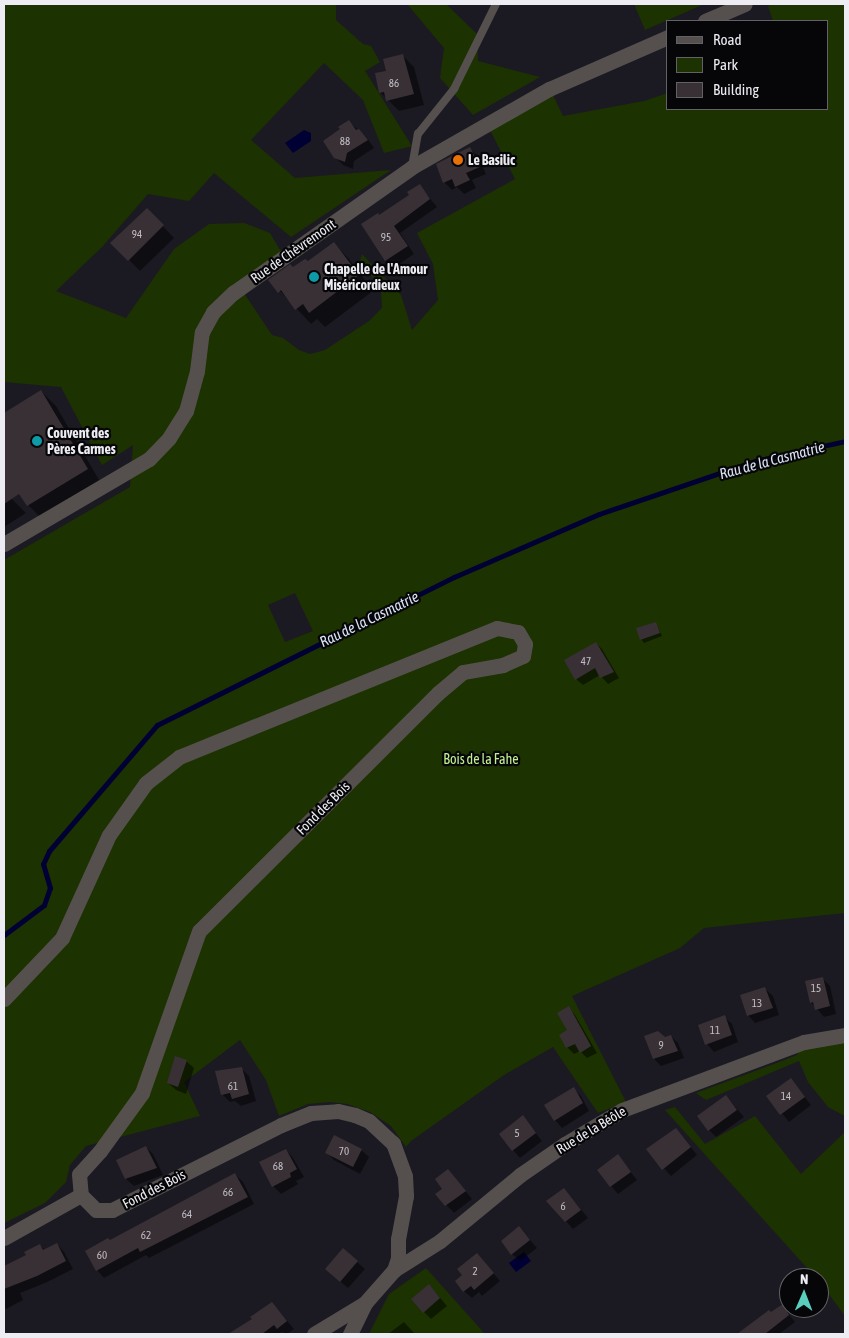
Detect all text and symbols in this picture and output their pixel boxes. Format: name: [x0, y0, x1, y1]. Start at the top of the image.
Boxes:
legend: [666, 20, 829, 110]
text: Road: [713, 31, 742, 48]
text: Park: [713, 56, 738, 73]
house number: 86: [389, 76, 399, 90]
text: Building: [713, 81, 759, 98]
house number: 88: [340, 134, 350, 148]
place label: Le Basilic: [468, 152, 515, 168]
marker: Le Basilic: [452, 154, 464, 166]
street label: Rue de Chèvremont: [247, 215, 339, 287]
house number: 94: [132, 227, 142, 241]
house number: 95: [381, 230, 391, 244]
place label: Chapelle de l'Amour Miséricordieux: [324, 261, 427, 294]
marker: Chapelle de l'Amour Miséricordieux: [308, 271, 320, 283]
place label: Couvent des Pères Carmes: [47, 425, 116, 458]
marker: Couvent des Pères Carmes: [31, 435, 43, 447]
water label: Rau de la Casmatrie: [717, 437, 827, 483]
water label: Rau de la Casmatrie: [316, 587, 422, 651]
house number: 47: [581, 654, 591, 668]
park label: Bois de la Fahe: [443, 751, 519, 767]
street label: Fond des Bois: [293, 778, 353, 838]
house number: 15: [811, 981, 821, 995]
house number: 13: [752, 996, 762, 1010]
house number: 11: [710, 1023, 720, 1037]
house number: 9: [658, 1038, 664, 1052]
house number: 61: [228, 1079, 238, 1093]
house number: 14: [781, 1089, 791, 1103]
street label: Rue de la Béôle: [553, 1103, 629, 1157]
house number: 5: [514, 1126, 520, 1140]
house number: 70: [339, 1144, 349, 1158]
house number: 68: [273, 1159, 283, 1173]
street label: Fond des Bois: [120, 1166, 188, 1212]
house number: 66: [223, 1185, 233, 1199]
house number: 6: [560, 1199, 566, 1213]
house number: 64: [182, 1207, 192, 1221]
house number: 62: [141, 1228, 151, 1242]
house number: 60: [97, 1248, 107, 1262]
house number: 2: [472, 1264, 478, 1278]
north arrow: [779, 1268, 829, 1318]
text: N: [800, 1271, 809, 1287]

